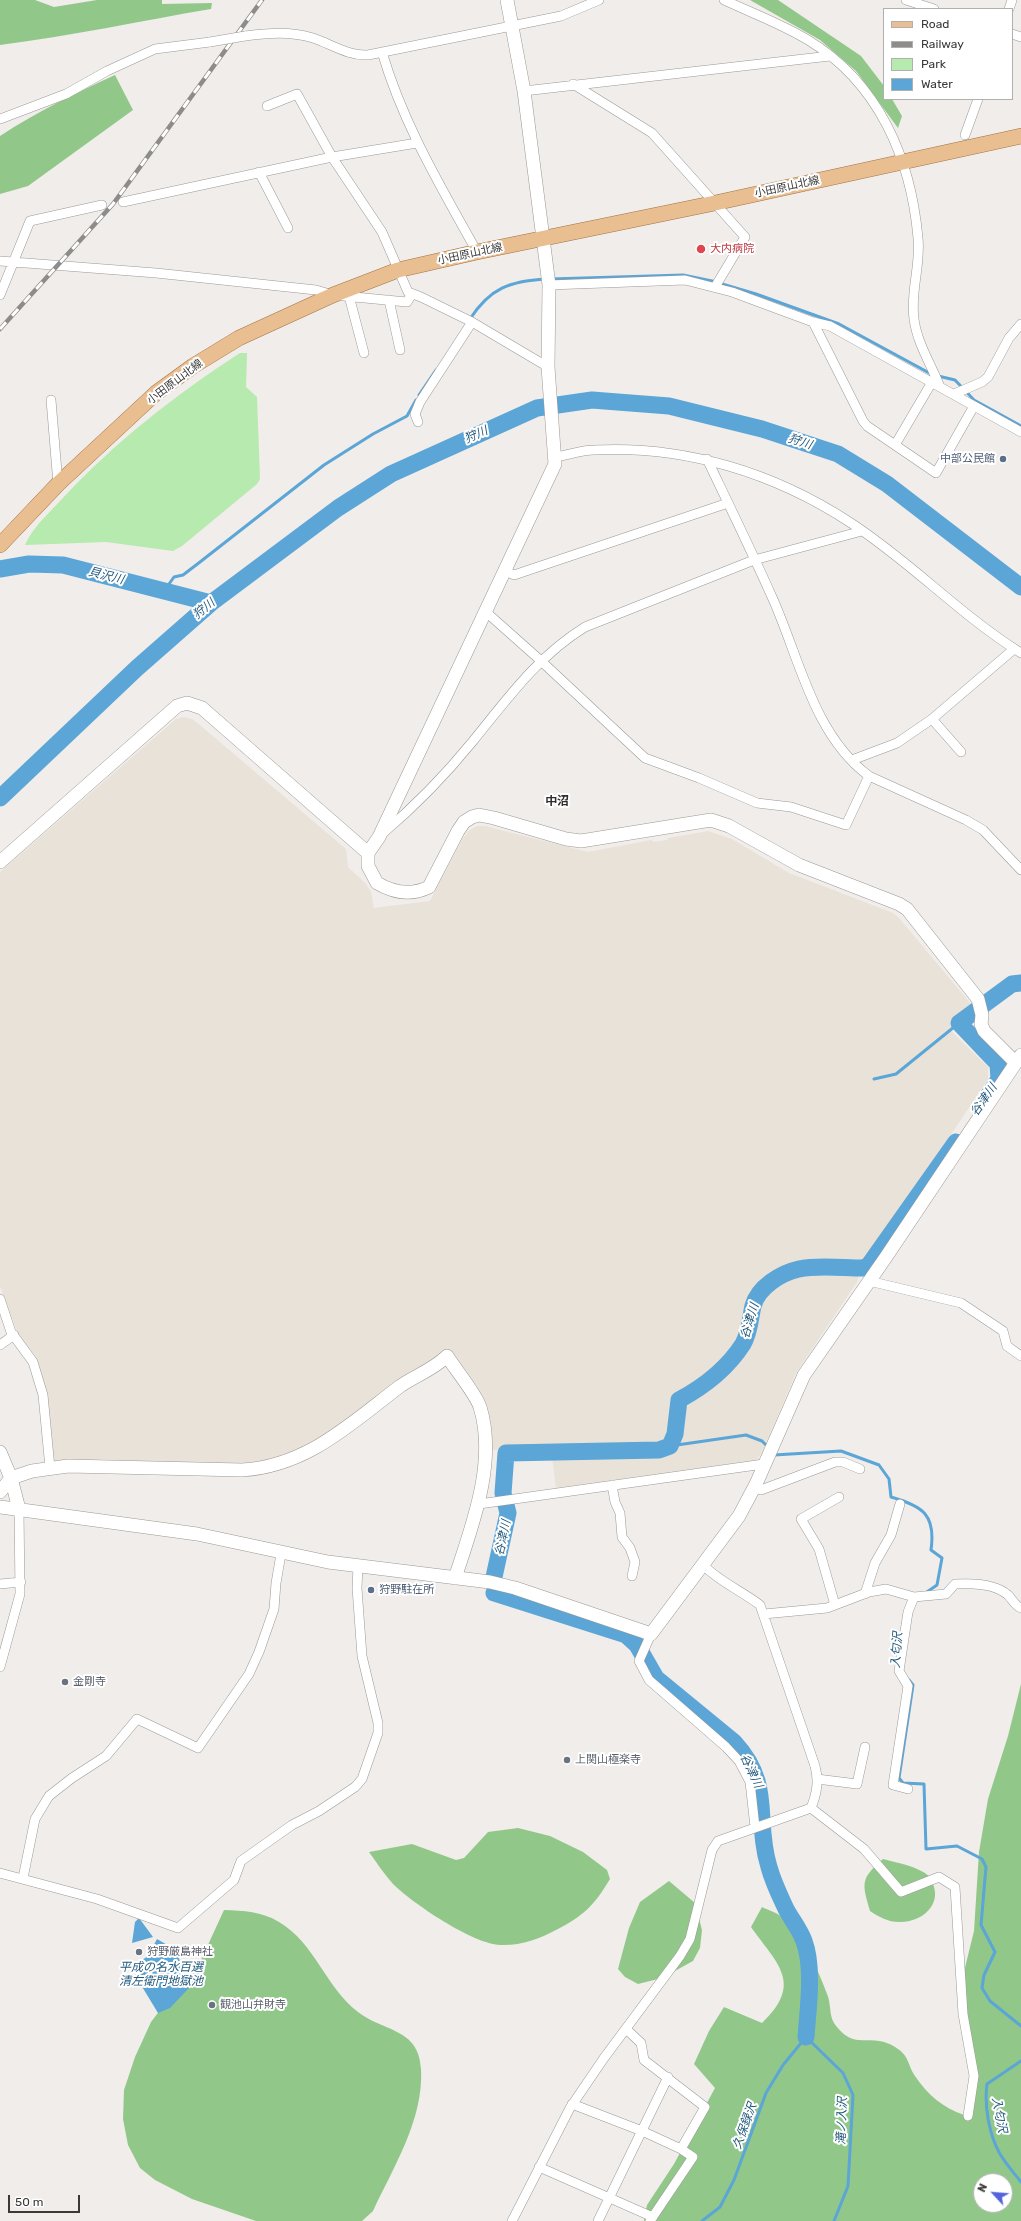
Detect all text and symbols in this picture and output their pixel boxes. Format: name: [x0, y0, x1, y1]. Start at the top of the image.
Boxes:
legend: [883, 8, 1013, 100]
text: Road: [921, 17, 949, 31]
text: Railway: [921, 37, 964, 51]
text: Park: [921, 57, 946, 71]
text: Water: [921, 77, 953, 91]
street label: 小田原山北線: [753, 174, 821, 200]
street label: 小田原山北線: [436, 241, 504, 267]
place label: 大内病院: [710, 242, 754, 256]
marker: 大内病院: [695, 243, 707, 255]
street label: 小田原山北線: [145, 357, 205, 407]
water label: 狩川: [462, 424, 490, 446]
water label: 狩川: [786, 431, 814, 453]
place label: 中部公民館: [940, 452, 995, 466]
marker: 中部公民館: [998, 454, 1008, 464]
water label: 貝沢川: [87, 565, 125, 587]
water label: 狩川: [190, 596, 218, 622]
district label: 中沼: [545, 795, 569, 809]
water label: 谷津川: [968, 1081, 1000, 1119]
water label: 谷津川: [738, 1302, 762, 1340]
water label: 谷津川: [492, 1519, 514, 1557]
place label: 狩野駐在所: [379, 1583, 434, 1597]
marker: 狩野駐在所: [366, 1585, 376, 1595]
water label: 入匂沢: [889, 1632, 905, 1668]
place label: 金剛寺: [73, 1675, 106, 1689]
marker: 金剛寺: [60, 1677, 70, 1687]
water label: 谷津川: [737, 1752, 765, 1790]
place label: 上関山極楽寺: [575, 1753, 641, 1767]
marker: 上関山極楽寺: [562, 1755, 572, 1765]
place label: 狩野厳島神社: [147, 1945, 213, 1959]
marker: 狩野厳島神社: [134, 1947, 144, 1957]
water label: 平成の名水百選 清左衛門地獄池: [119, 1961, 203, 1989]
place label: 観池山弁財寺: [220, 1998, 286, 2012]
marker: 観池山弁財寺: [207, 2000, 217, 2010]
water label: 入匂沢: [988, 2096, 1010, 2134]
water label: 滝ノ入沢: [834, 2097, 850, 2145]
water label: 久保録沢: [730, 2101, 760, 2151]
north arrow: [973, 2173, 1013, 2213]
text: N: [975, 2182, 990, 2194]
scale bar: [10, 2187, 82, 2213]
text: 50 m: [15, 2195, 43, 2209]

